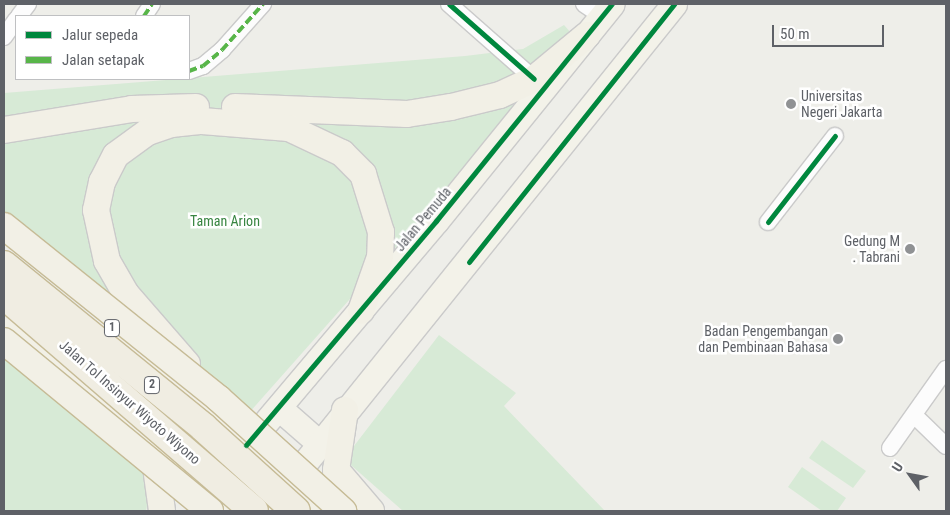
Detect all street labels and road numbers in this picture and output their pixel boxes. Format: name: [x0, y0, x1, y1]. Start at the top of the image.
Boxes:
street label: Jalan Pemuda: [391, 184, 455, 254]
road number: 1: [103, 318, 121, 338]
street label: Jalan Tol Insinyur Wiyoto Wiyono: [56, 336, 204, 468]
road number: 2: [143, 376, 161, 394]

